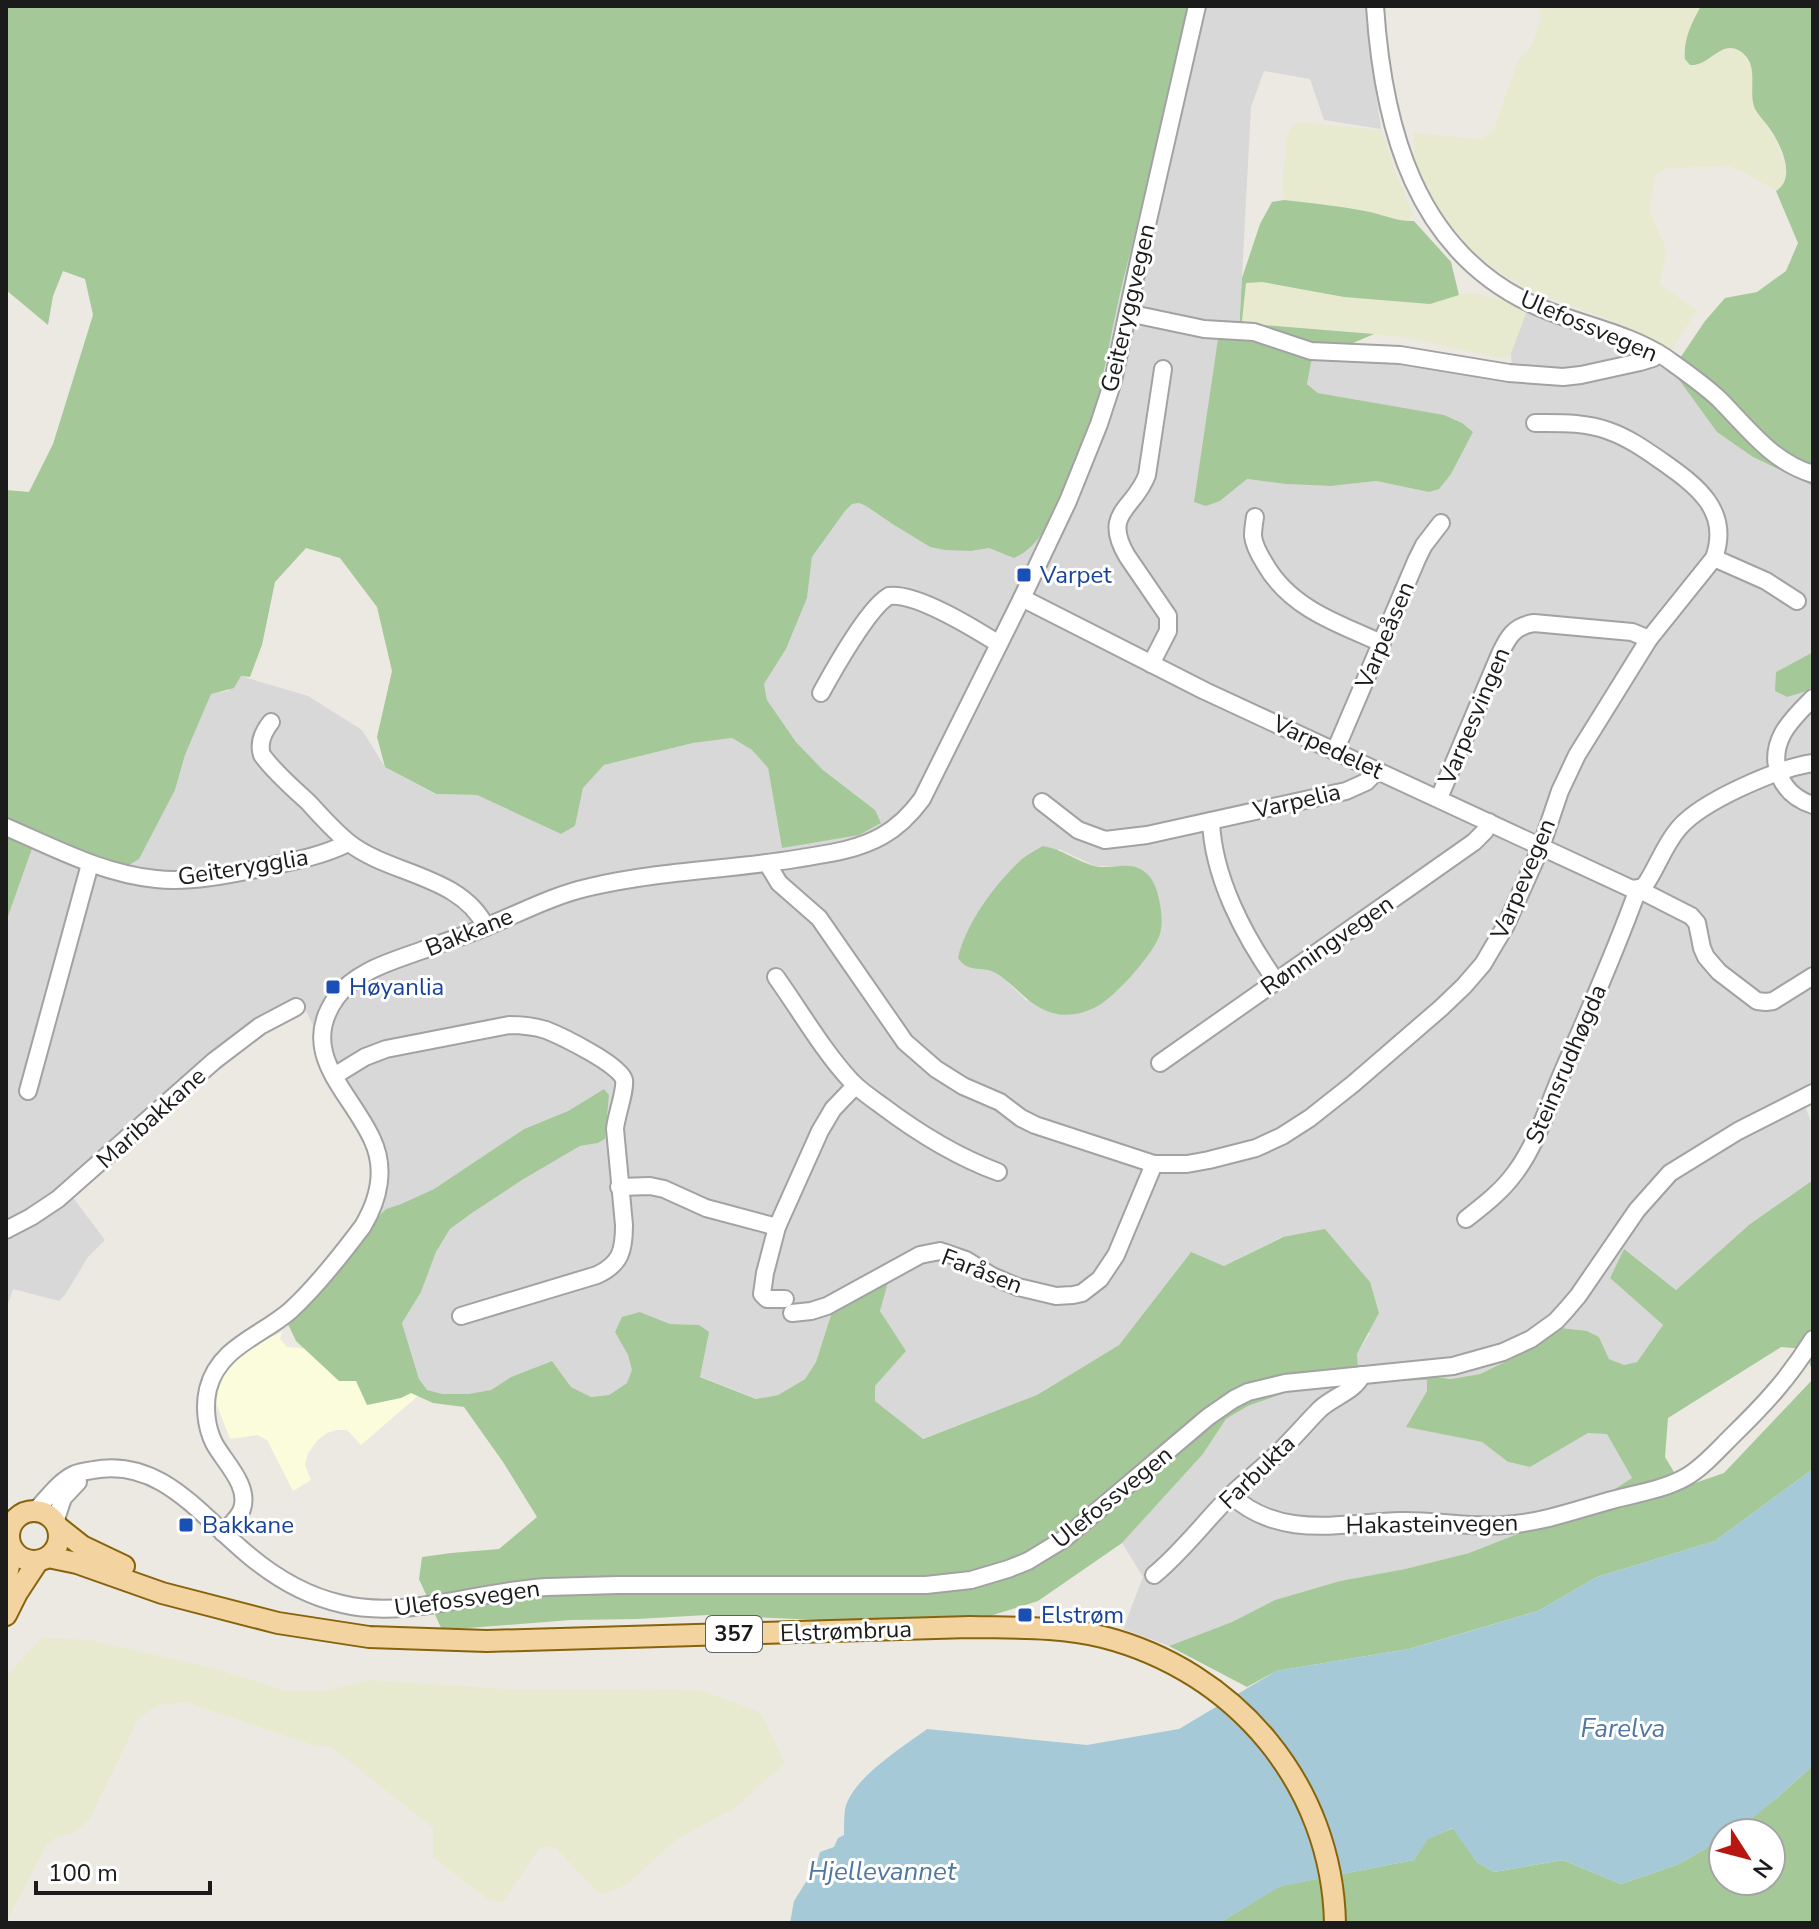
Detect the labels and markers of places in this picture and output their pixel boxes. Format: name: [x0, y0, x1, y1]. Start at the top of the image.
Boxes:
place label: Varpet: [1039, 559, 1112, 591]
marker: Varpet: [1015, 566, 1033, 584]
place label: Høyanlia: [349, 971, 444, 1003]
marker: Høyanlia: [324, 978, 342, 996]
place label: Bakkane: [202, 1509, 294, 1541]
marker: Bakkane: [177, 1516, 195, 1534]
place label: Elstrøm: [1041, 1599, 1124, 1631]
marker: Elstrøm: [1016, 1606, 1034, 1624]

